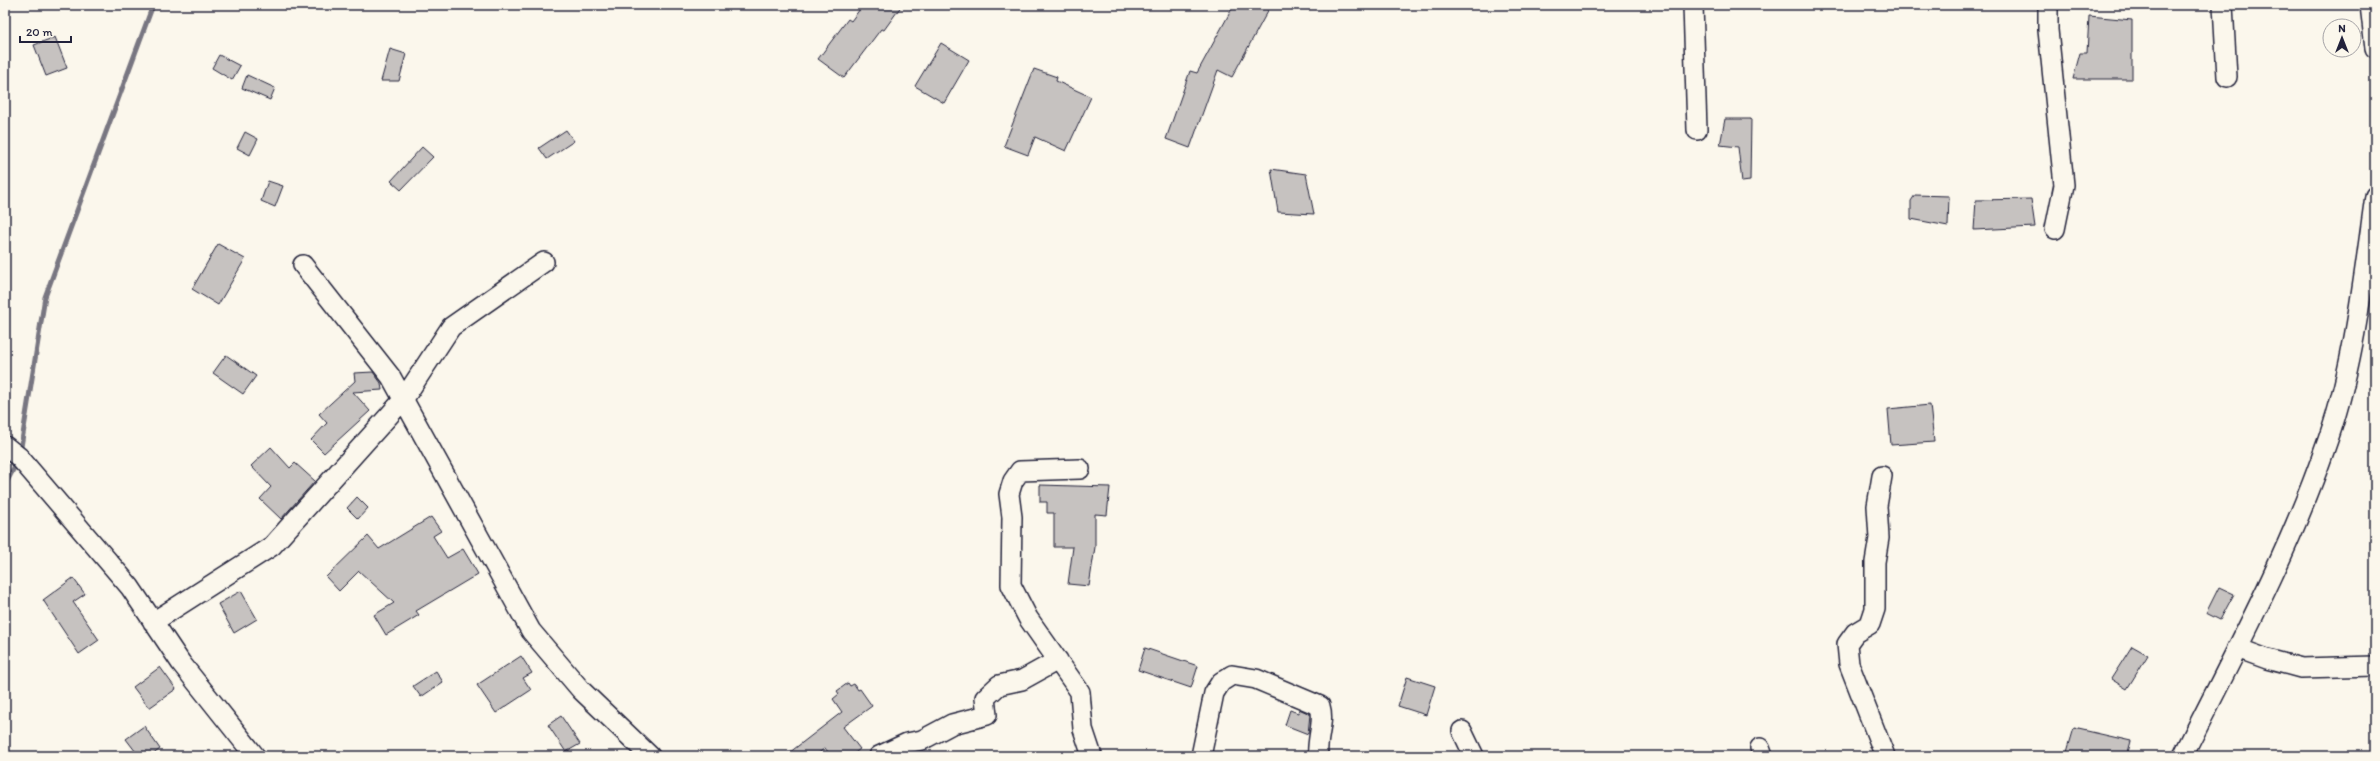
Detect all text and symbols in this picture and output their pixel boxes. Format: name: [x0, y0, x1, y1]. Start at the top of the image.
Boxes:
scale bar: [20, 18, 71, 44]
north arrow: [2322, 18, 2362, 58]
text: N: [2338, 22, 2346, 35]
text: 20 m: [26, 25, 53, 39]

